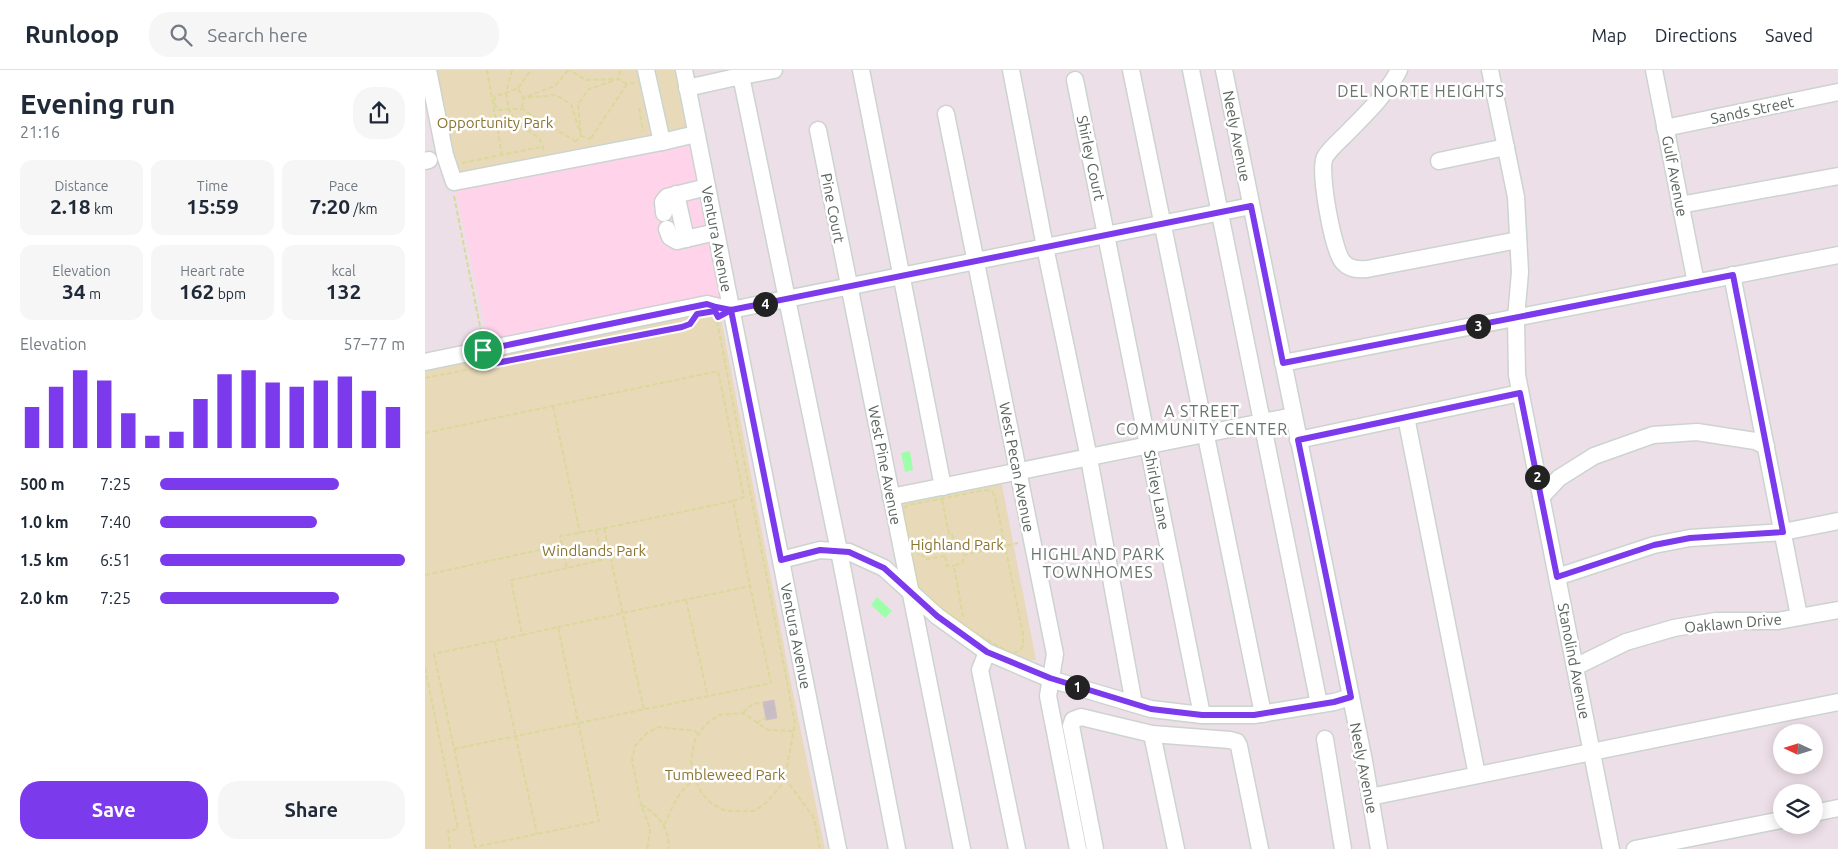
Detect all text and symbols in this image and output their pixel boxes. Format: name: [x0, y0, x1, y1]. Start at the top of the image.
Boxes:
search box: [149, 12, 499, 57]
text: Runloop: [25, 21, 119, 48]
icon: search: [167, 21, 195, 49]
text: Search here: [207, 24, 308, 46]
text: Map: [1591, 25, 1627, 45]
text: Directions: [1655, 25, 1737, 45]
text: Saved: [1765, 25, 1813, 45]
district label: DEL NORTE HEIGHTS: [1337, 82, 1505, 100]
button: share: [353, 87, 405, 139]
text: Evening run: [20, 88, 175, 119]
street label: Neely Avenue: [1220, 89, 1254, 183]
street label: Sands Street: [1709, 93, 1795, 127]
park label: Opportunity Park: [437, 114, 554, 131]
street label: Shirley Court: [1074, 114, 1108, 202]
text: 21:16: [20, 123, 60, 141]
street label: Gulf Avenue: [1659, 134, 1691, 218]
street label: Pine Court: [818, 172, 848, 245]
text: Distance: [54, 178, 109, 194]
text: Time: [197, 178, 228, 194]
text: Pace: [329, 178, 358, 194]
street label: Ventura Avenue: [698, 185, 736, 293]
text: 2.18: [50, 194, 91, 218]
text: 15:59: [186, 194, 239, 218]
text: 7:20: [309, 194, 350, 218]
text: km: [91, 201, 113, 217]
text: /km: [350, 201, 378, 217]
text: Elevation: [52, 263, 111, 279]
text: Heart rate: [180, 263, 245, 279]
text: kcal: [331, 263, 356, 279]
text: 34: [62, 279, 86, 303]
text: 162: [179, 279, 214, 303]
text: 132: [326, 279, 361, 303]
text: m: [86, 286, 101, 302]
text: bpm: [214, 286, 246, 302]
pin: 4: [753, 292, 777, 316]
text: 4: [762, 296, 769, 312]
pin: 3: [1465, 314, 1491, 338]
text: 3: [1475, 318, 1482, 334]
pin: [462, 329, 504, 371]
text: Elevation: [20, 335, 87, 353]
text: 57–77 m: [343, 335, 405, 353]
icon: arrive: [469, 336, 497, 364]
street label: West Pecan Avenue: [996, 401, 1038, 533]
district label: A STREET COMMUNITY CENTER: [1116, 402, 1288, 438]
street label: West Pine Avenue: [865, 404, 905, 526]
street label: Shirley Lane: [1141, 449, 1173, 531]
pin: 2: [1525, 464, 1549, 490]
text: 2: [1534, 469, 1541, 485]
text: 500 m: [20, 475, 65, 493]
text: 7:25: [100, 475, 131, 493]
text: 1.0 km: [20, 513, 69, 531]
text: 7:40: [100, 513, 131, 531]
park label: Highland Park: [910, 536, 1004, 553]
park label: Windlands Park: [542, 542, 646, 559]
district label: HIGHLAND PARK TOWNHOMES: [1031, 545, 1165, 581]
text: 1.5 km: [20, 551, 69, 569]
text: 6:51: [100, 551, 131, 569]
street label: Ventura Avenue: [777, 582, 815, 690]
text: 2.0 km: [20, 589, 69, 607]
text: 7:25: [100, 589, 131, 607]
street label: Stanolind Avenue: [1554, 602, 1594, 720]
street label: Oaklawn Drive: [1684, 610, 1782, 636]
pin: 1: [1065, 674, 1089, 700]
text: 1: [1074, 679, 1081, 695]
street label: Neely Avenue: [1347, 721, 1381, 815]
north arrow: [1773, 724, 1823, 774]
map controls: [1773, 724, 1823, 834]
park label: Tumbleweed Park: [665, 766, 786, 783]
button: Save: [20, 781, 208, 839]
button: Share: [218, 781, 405, 839]
button: layers: [1773, 784, 1823, 834]

